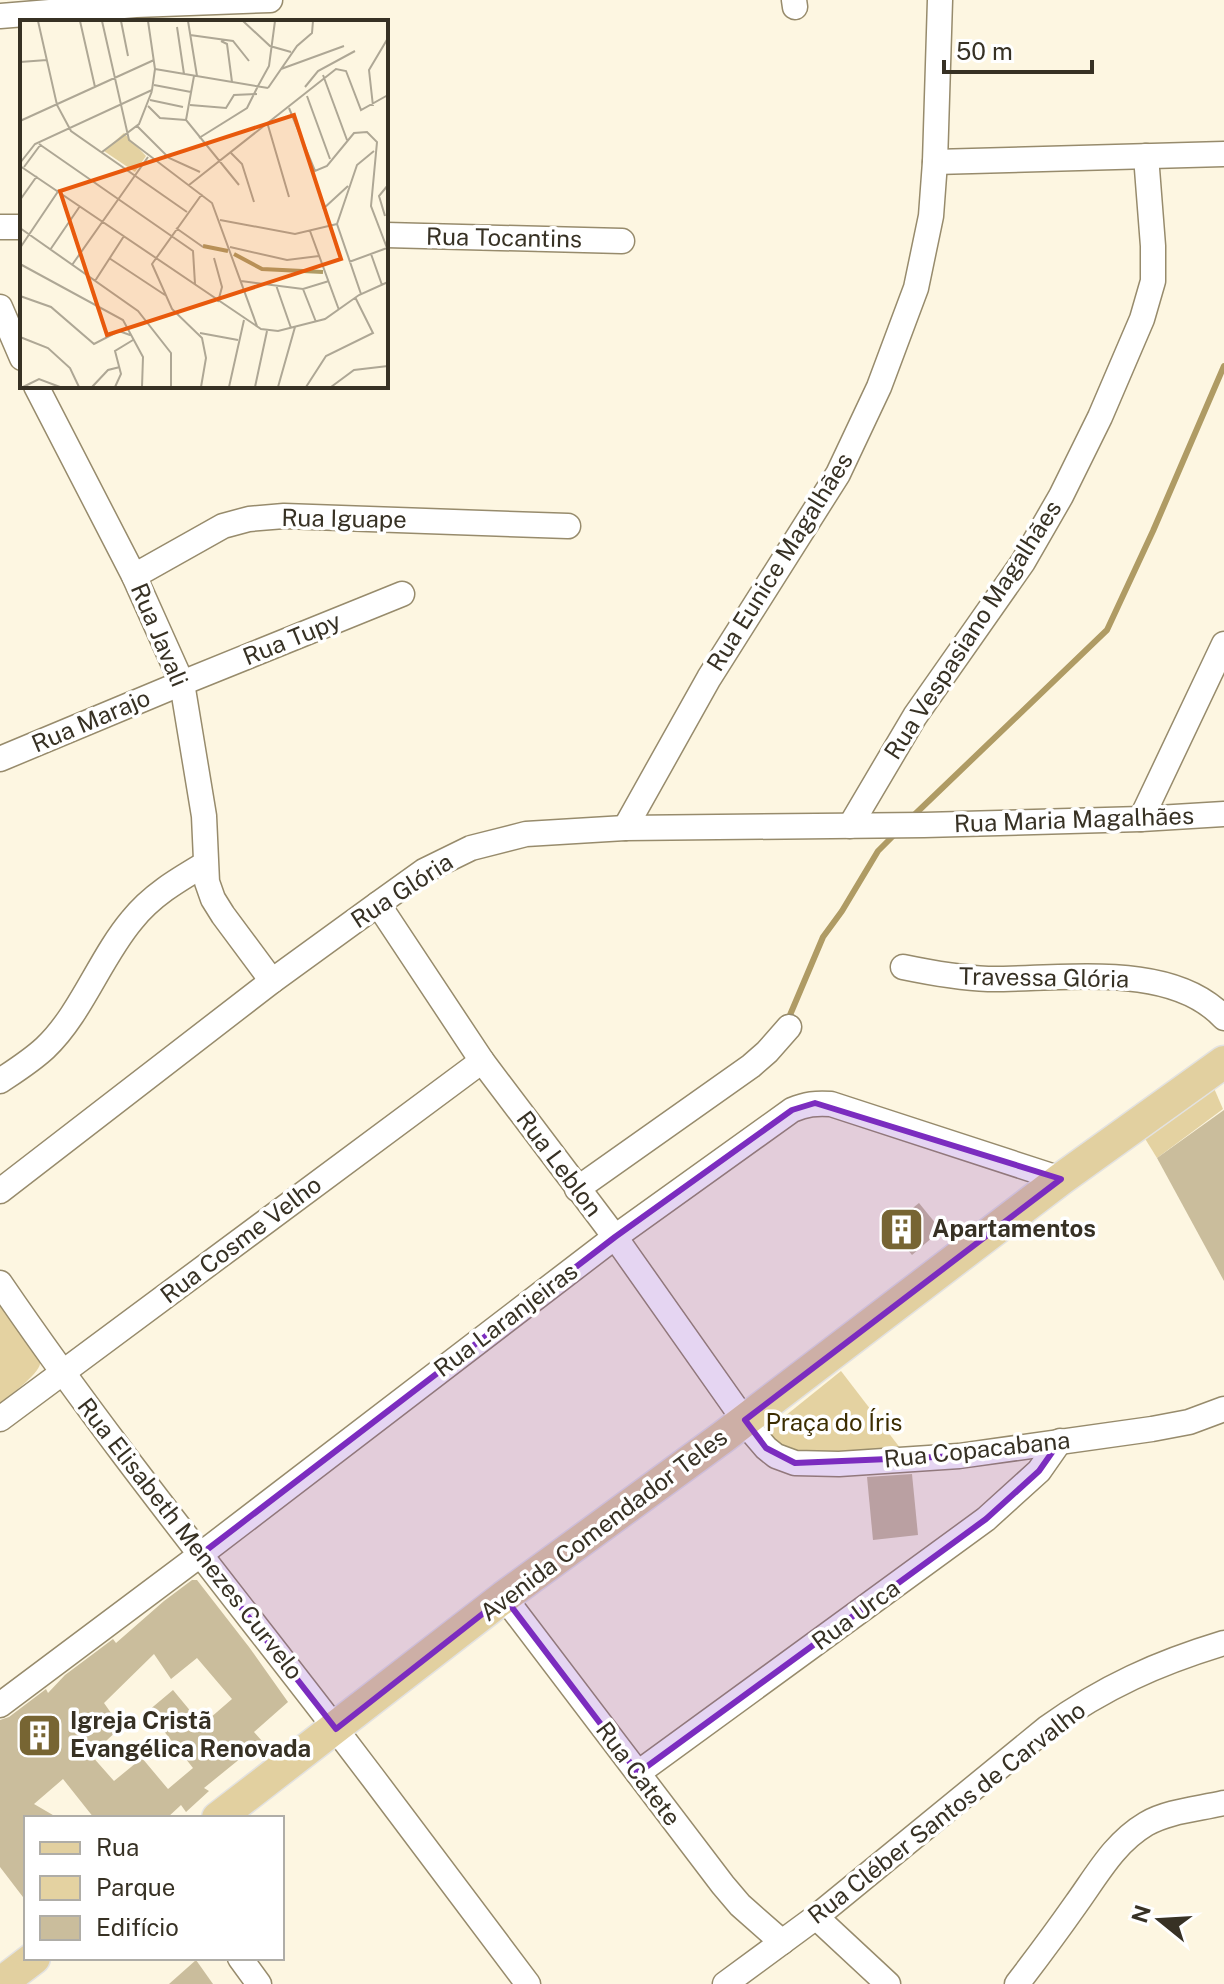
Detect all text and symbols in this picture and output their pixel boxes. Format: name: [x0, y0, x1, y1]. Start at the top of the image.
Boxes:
inset map: [20, 20, 388, 388]
scale bar: [944, 24, 1092, 74]
text: 50 m: [956, 37, 1013, 65]
street label: Rua Tocantins: [426, 222, 582, 252]
street label: Rua Eunice Magalhães: [700, 447, 858, 676]
street label: Rua Vespasiano Magalhães: [878, 495, 1066, 764]
street label: Rua Iguape: [281, 503, 407, 533]
street label: Rua Javali: [126, 579, 194, 690]
street label: Rua Tupy: [239, 606, 345, 670]
street label: Rua Marajo: [27, 683, 154, 758]
street label: Rua Maria Magalhães: [953, 801, 1194, 837]
street label: Rua Glória: [345, 847, 458, 933]
street label: Travessa Glória: [959, 962, 1129, 992]
street label: Rua Leblon: [511, 1105, 608, 1222]
street label: Rua Cosme Velho: [155, 1170, 326, 1309]
building icon: Apartamentos: [877, 1205, 925, 1253]
place label: Apartamentos: [932, 1214, 1096, 1242]
street label: Rua Laranjeiras: [428, 1256, 583, 1382]
street label: Rua Elisabeth Menezes Curvelo: [72, 1392, 309, 1685]
park label: Praça do Íris: [766, 1408, 903, 1436]
street label: Avenida Comendador Teles: [474, 1422, 732, 1626]
street label: Rua Copacabana: [882, 1425, 1071, 1473]
street label: Rua Urca: [806, 1573, 905, 1655]
street label: Rua Cléber Santos de Carvalho: [802, 1695, 1091, 1929]
place label: Igreja Cristã Evangélica Renovada: [70, 1706, 311, 1762]
building icon: Igreja Cristã Evangélica Renovada: [15, 1711, 63, 1759]
street label: Rua Catete: [591, 1716, 687, 1831]
legend: [24, 1816, 284, 1960]
text: Rua: [96, 1833, 139, 1861]
text: Parque: [96, 1873, 175, 1901]
north arrow: [1120, 1880, 1200, 1960]
text: N: [1126, 1902, 1156, 1926]
text: Edifício: [96, 1913, 179, 1941]

